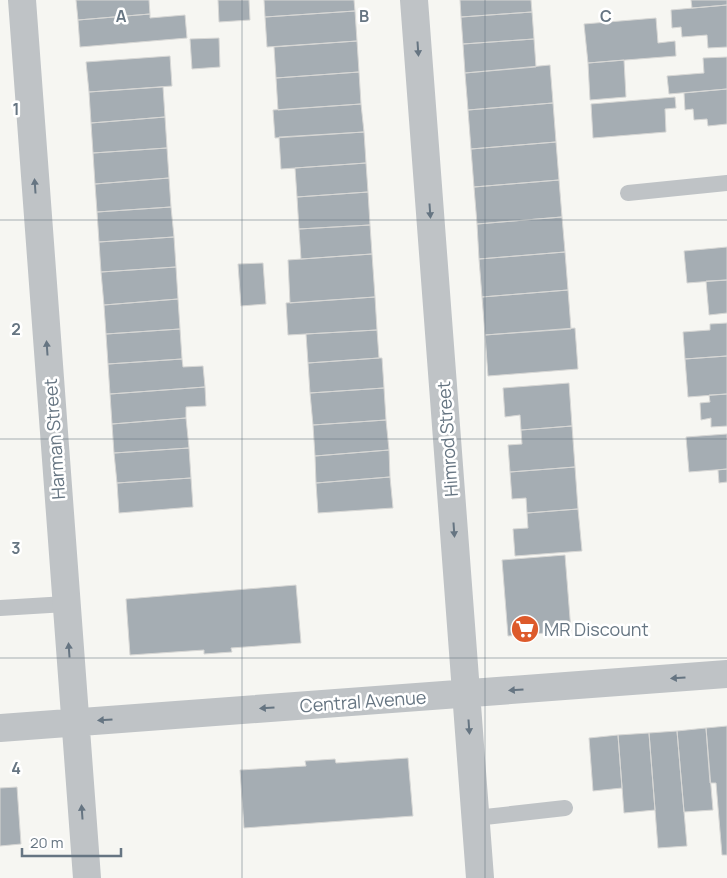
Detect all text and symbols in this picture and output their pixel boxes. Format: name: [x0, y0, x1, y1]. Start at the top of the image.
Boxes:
text: A: [116, 5, 127, 27]
text: B: [359, 5, 369, 27]
text: C: [600, 5, 612, 27]
one-way arrow: [414, 41, 422, 57]
text: 1: [12, 98, 20, 120]
one-way arrow: [31, 178, 39, 194]
one-way arrow: [426, 203, 434, 219]
text: 2: [11, 318, 21, 340]
one-way arrow: [43, 340, 51, 356]
street label: Harman Street: [38, 378, 70, 500]
street label: Himrod Street: [431, 380, 463, 498]
one-way arrow: [451, 522, 459, 538]
text: 3: [11, 537, 21, 559]
supermarket icon: MR Discount: [510, 614, 540, 644]
place label: MR Discount: [544, 617, 649, 641]
one-way arrow: [65, 642, 73, 658]
one-way arrow: [670, 674, 686, 682]
street label: Central Avenue: [299, 685, 427, 717]
one-way arrow: [508, 686, 524, 694]
one-way arrow: [259, 704, 275, 712]
one-way arrow: [97, 717, 113, 725]
one-way arrow: [466, 719, 474, 735]
text: 4: [11, 757, 21, 779]
one-way arrow: [77, 804, 85, 820]
scale bar: [22, 826, 121, 858]
text: 20 m: [30, 832, 63, 853]

